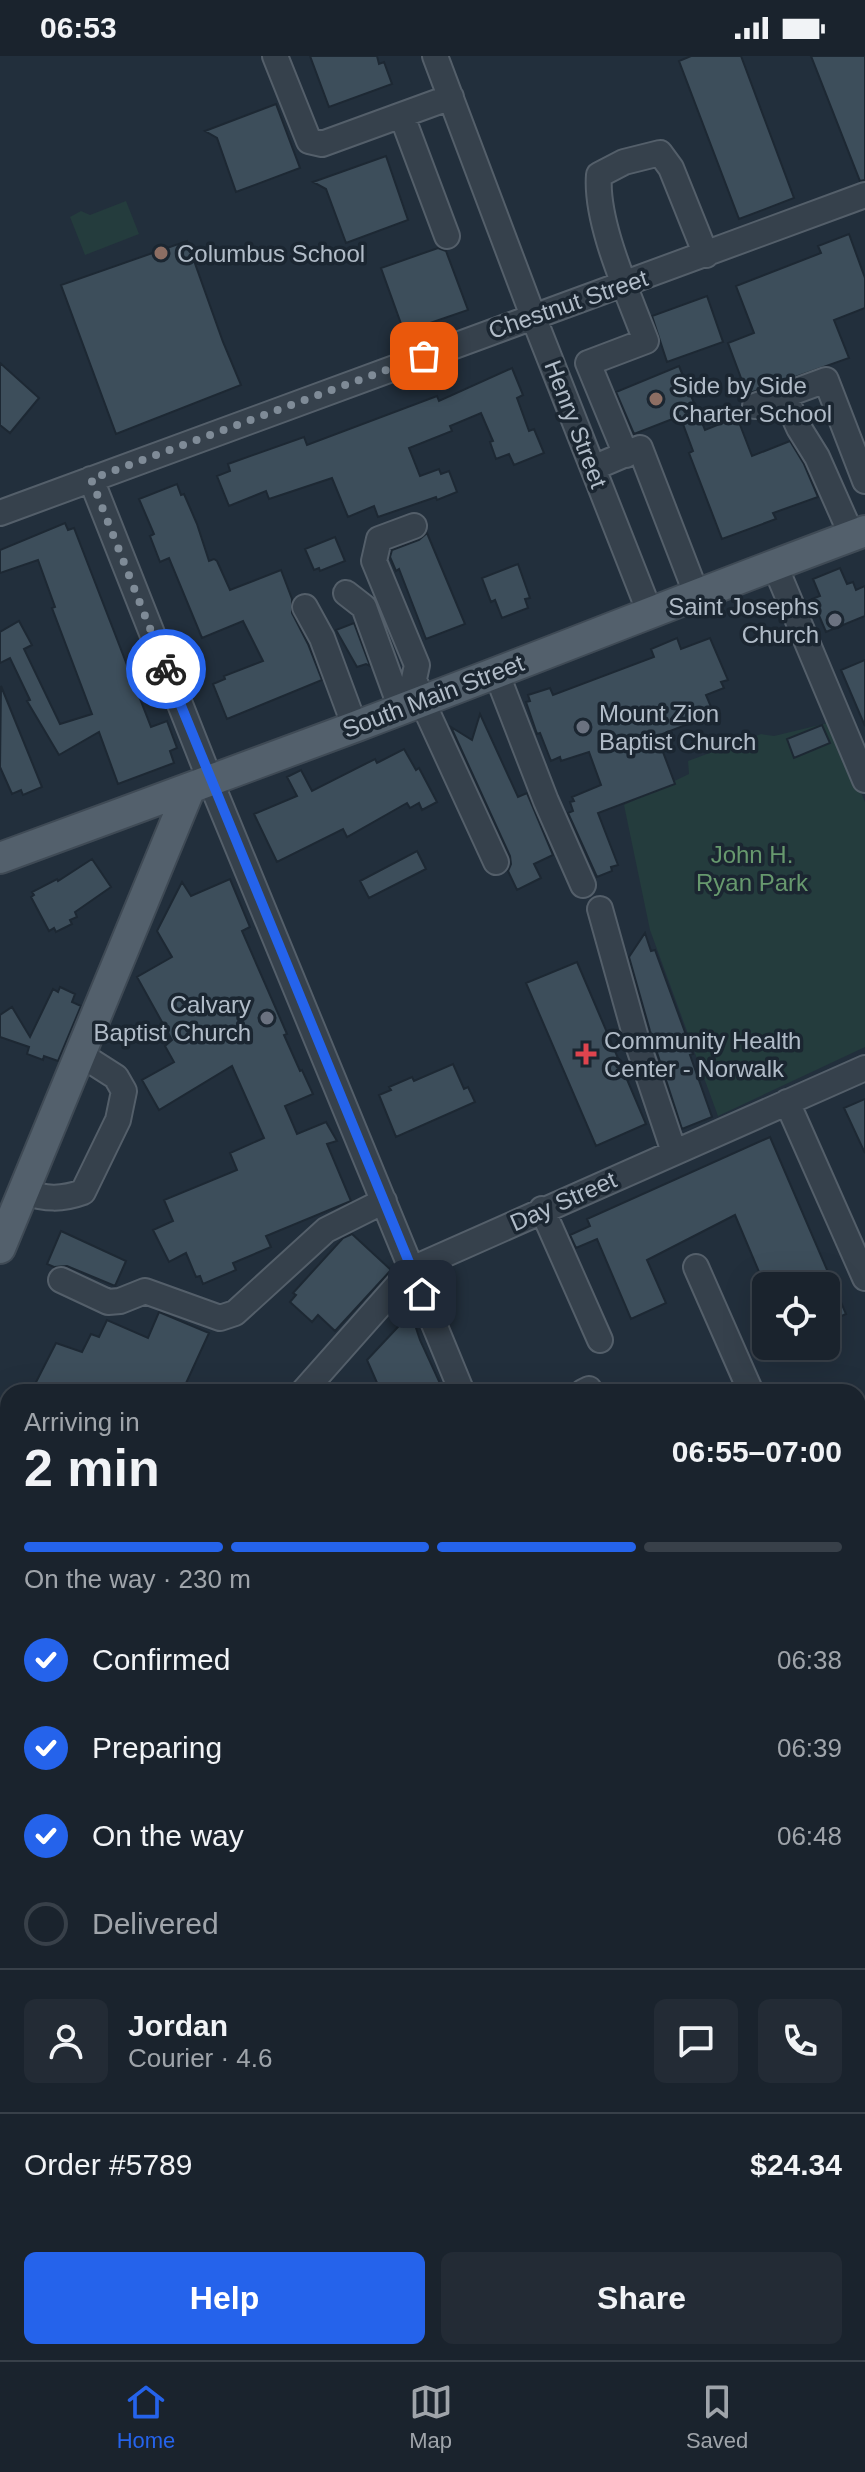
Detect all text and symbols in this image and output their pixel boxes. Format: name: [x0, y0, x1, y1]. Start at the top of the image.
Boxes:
text: 06:53: [40, 11, 117, 44]
place label: Columbus School: [177, 240, 365, 267]
marker: Columbus School: [152, 244, 170, 262]
street label: Chestnut Street: [485, 264, 652, 344]
pin: [390, 322, 458, 390]
icon: bag: [402, 334, 446, 378]
street label: Henry Street: [539, 356, 613, 492]
place label: Side by Side Charter School: [672, 372, 832, 427]
marker: Side by Side Charter School: [647, 390, 665, 408]
place label: Saint Josephs Church: [668, 593, 819, 648]
marker: Saint Josephs Church: [826, 611, 844, 629]
courier: [126, 629, 206, 709]
icon: bike: [144, 647, 188, 691]
street label: South Main Street: [338, 649, 528, 743]
place label: Mount Zion Baptist Church: [599, 700, 756, 755]
marker: Mount Zion Baptist Church: [574, 718, 592, 736]
park label: John H. Ryan Park: [696, 841, 809, 896]
place label: Calvary Baptist Church: [94, 991, 251, 1046]
marker: Calvary Baptist Church: [258, 1009, 276, 1027]
place label: Community Health Center - Norwalk: [604, 1027, 801, 1082]
marker: Community Health Center - Norwalk: [575, 1043, 597, 1065]
street label: Day Street: [506, 1165, 621, 1236]
pin: [388, 1260, 456, 1328]
icon: home: [400, 1272, 444, 1316]
map controls: [752, 1272, 840, 1360]
button: locate: [752, 1272, 840, 1360]
text: Arriving in: [24, 1407, 140, 1437]
text: 06:55–07:00: [672, 1435, 842, 1468]
text: 2 min: [24, 1439, 160, 1497]
text: On the way · 230 m: [24, 1564, 251, 1594]
icon: check: [24, 1638, 68, 1682]
text: Confirmed: [92, 1643, 230, 1676]
text: 06:38: [777, 1645, 842, 1675]
icon: check: [24, 1726, 68, 1770]
text: Preparing: [92, 1731, 222, 1764]
text: 06:39: [777, 1733, 842, 1763]
icon: check: [24, 1814, 68, 1858]
text: On the way: [92, 1819, 244, 1852]
text: 06:48: [777, 1821, 842, 1851]
text: Delivered: [92, 1907, 219, 1940]
button: person: [24, 1999, 108, 2083]
button: chat: [654, 1999, 738, 2083]
button: phone: [758, 1999, 842, 2083]
text: Jordan: [128, 2009, 228, 2042]
text: Courier · 4.6: [128, 2043, 273, 2073]
text: Order #5789: [24, 2148, 192, 2181]
text: $24.34: [750, 2148, 842, 2181]
button: Help: [24, 2252, 425, 2344]
button: Share: [441, 2252, 842, 2344]
tab: Home: [117, 2380, 175, 2454]
tab: Map: [409, 2380, 453, 2454]
tab: Saved: [686, 2380, 748, 2454]

